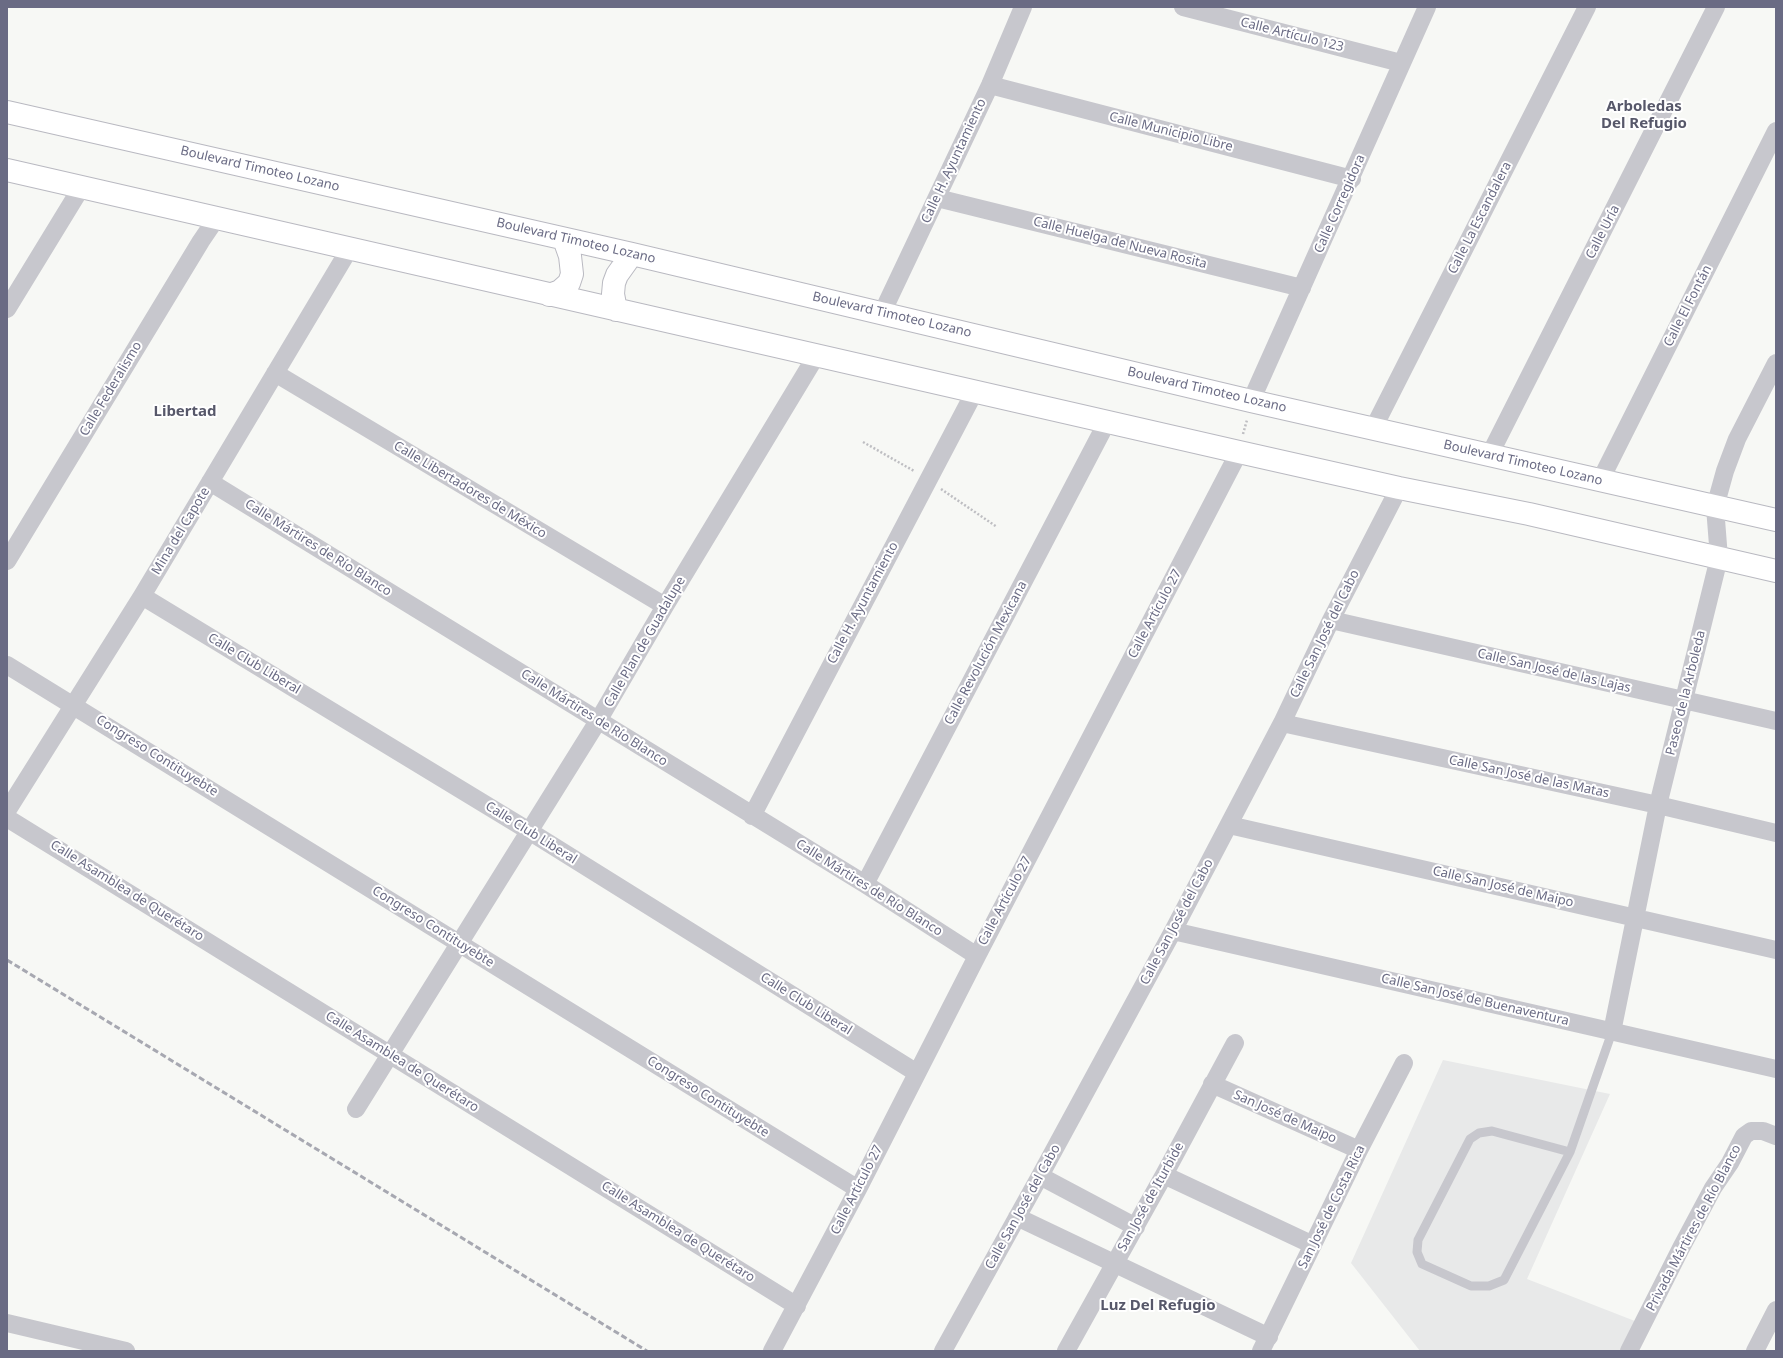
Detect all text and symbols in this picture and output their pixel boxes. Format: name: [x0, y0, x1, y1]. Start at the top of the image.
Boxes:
street label: Calle Artículo 123: [1239, 15, 1345, 55]
street label: Calle H. Ayuntamiento: [918, 96, 990, 226]
district label: Arboledas Del Refugio: [1601, 98, 1687, 133]
street label: Calle Municipio Libre: [1108, 109, 1234, 155]
street label: Boulevard Timoteo Lozano: [179, 143, 341, 195]
street label: Calle Corregidora: [1311, 152, 1369, 256]
street label: Calle La Escandalera: [1445, 159, 1515, 277]
street label: Calle Uría: [1583, 202, 1623, 262]
street label: Calle Huelga de Nueva Rosita: [1032, 214, 1208, 272]
street label: Boulevard Timoteo Lozano: [495, 215, 657, 267]
street label: Calle El Fontán: [1661, 263, 1715, 349]
street label: Boulevard Timoteo Lozano: [811, 289, 973, 341]
street label: Calle Federalismo: [77, 339, 145, 439]
street label: Boulevard Timoteo Lozano: [1126, 364, 1288, 416]
district label: Libertad: [154, 403, 216, 421]
street label: Boulevard Timoteo Lozano: [1442, 437, 1604, 489]
street label: Calle Libertadores de México: [391, 438, 549, 542]
street label: Mina del Capote: [149, 484, 213, 578]
street label: Calle Mártires de Río Blanco: [242, 496, 394, 600]
street label: Calle H. Ayuntamiento: [824, 539, 902, 667]
street label: Calle Artículo 27: [1125, 567, 1185, 661]
street label: Calle San José del Cabo: [1287, 567, 1363, 701]
street label: Calle Plan de Guadalupe: [601, 574, 689, 710]
street label: Calle Revolución Mexicana: [941, 578, 1031, 728]
street label: Paseo de la Arboleda: [1663, 629, 1709, 757]
street label: Calle Club Liberal: [205, 630, 303, 698]
street label: Calle San José de las Lajas: [1476, 646, 1632, 696]
street label: Calle Mártires de Río Blanco: [518, 666, 670, 770]
street label: Congreso Contituyebte: [93, 712, 221, 800]
street label: Calle San José de las Matas: [1447, 752, 1611, 802]
street label: Calle Club Liberal: [482, 799, 580, 867]
street label: Calle Mártires de Río Blanco: [793, 836, 945, 940]
street label: Calle Asamblea de Querétaro: [47, 837, 207, 945]
street label: Calle Artículo 27: [975, 854, 1035, 948]
street label: Calle San José del Cabo: [1137, 856, 1217, 988]
street label: Calle San José de Maipo: [1431, 863, 1575, 911]
street label: Congreso Contituyebte: [369, 883, 497, 971]
street label: Calle Club Liberal: [757, 970, 855, 1038]
street label: Calle San José de Buenaventura: [1380, 971, 1570, 1029]
street label: Calle Asamblea de Querétaro: [322, 1008, 482, 1116]
street label: Congreso Contituyebte: [644, 1053, 772, 1141]
street label: San José de Maipo: [1231, 1087, 1339, 1147]
street label: San José de Iturbide: [1115, 1140, 1187, 1254]
street label: Calle San José del Cabo: [982, 1142, 1064, 1272]
street label: Privada Mártires de Río Blanco: [1643, 1142, 1745, 1314]
street label: Calle Artículo 27: [828, 1143, 886, 1237]
street label: San José de Costa Rica: [1295, 1143, 1369, 1271]
street label: Calle Asamblea de Querétaro: [598, 1178, 758, 1286]
district label: Luz Del Refugio: [1100, 1297, 1216, 1315]

